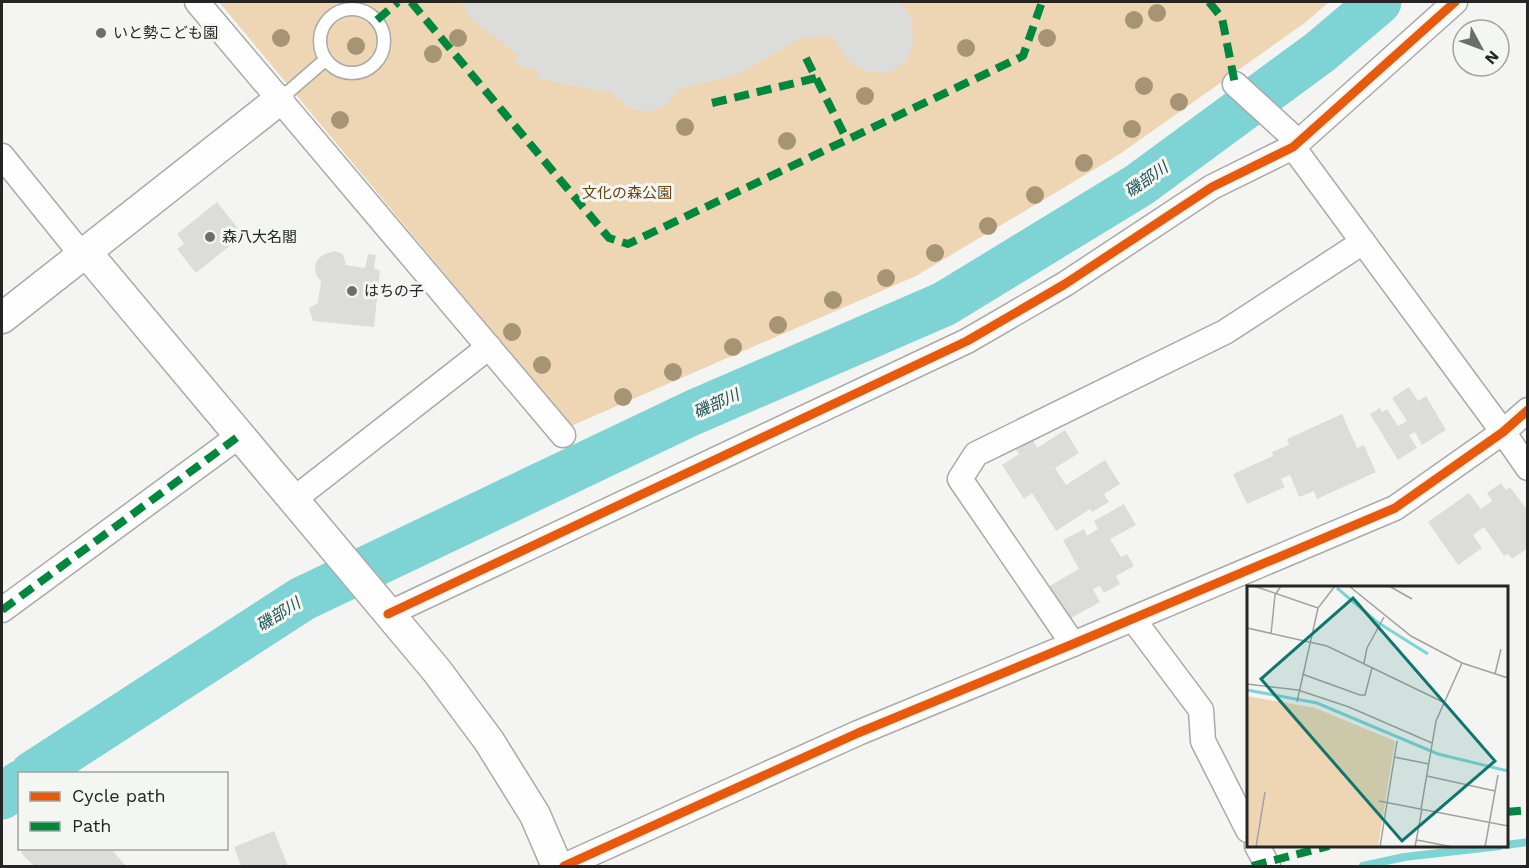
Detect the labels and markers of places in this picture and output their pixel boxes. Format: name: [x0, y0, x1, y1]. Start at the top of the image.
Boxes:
place label: いと勢こども園: [113, 24, 218, 42]
marker: いと勢こども園: [94, 26, 108, 40]
place label: 森八大名閣: [222, 228, 297, 246]
marker: 森八大名閣: [203, 230, 217, 244]
place label: はちの子: [364, 282, 424, 300]
marker: はちの子: [345, 284, 359, 298]

